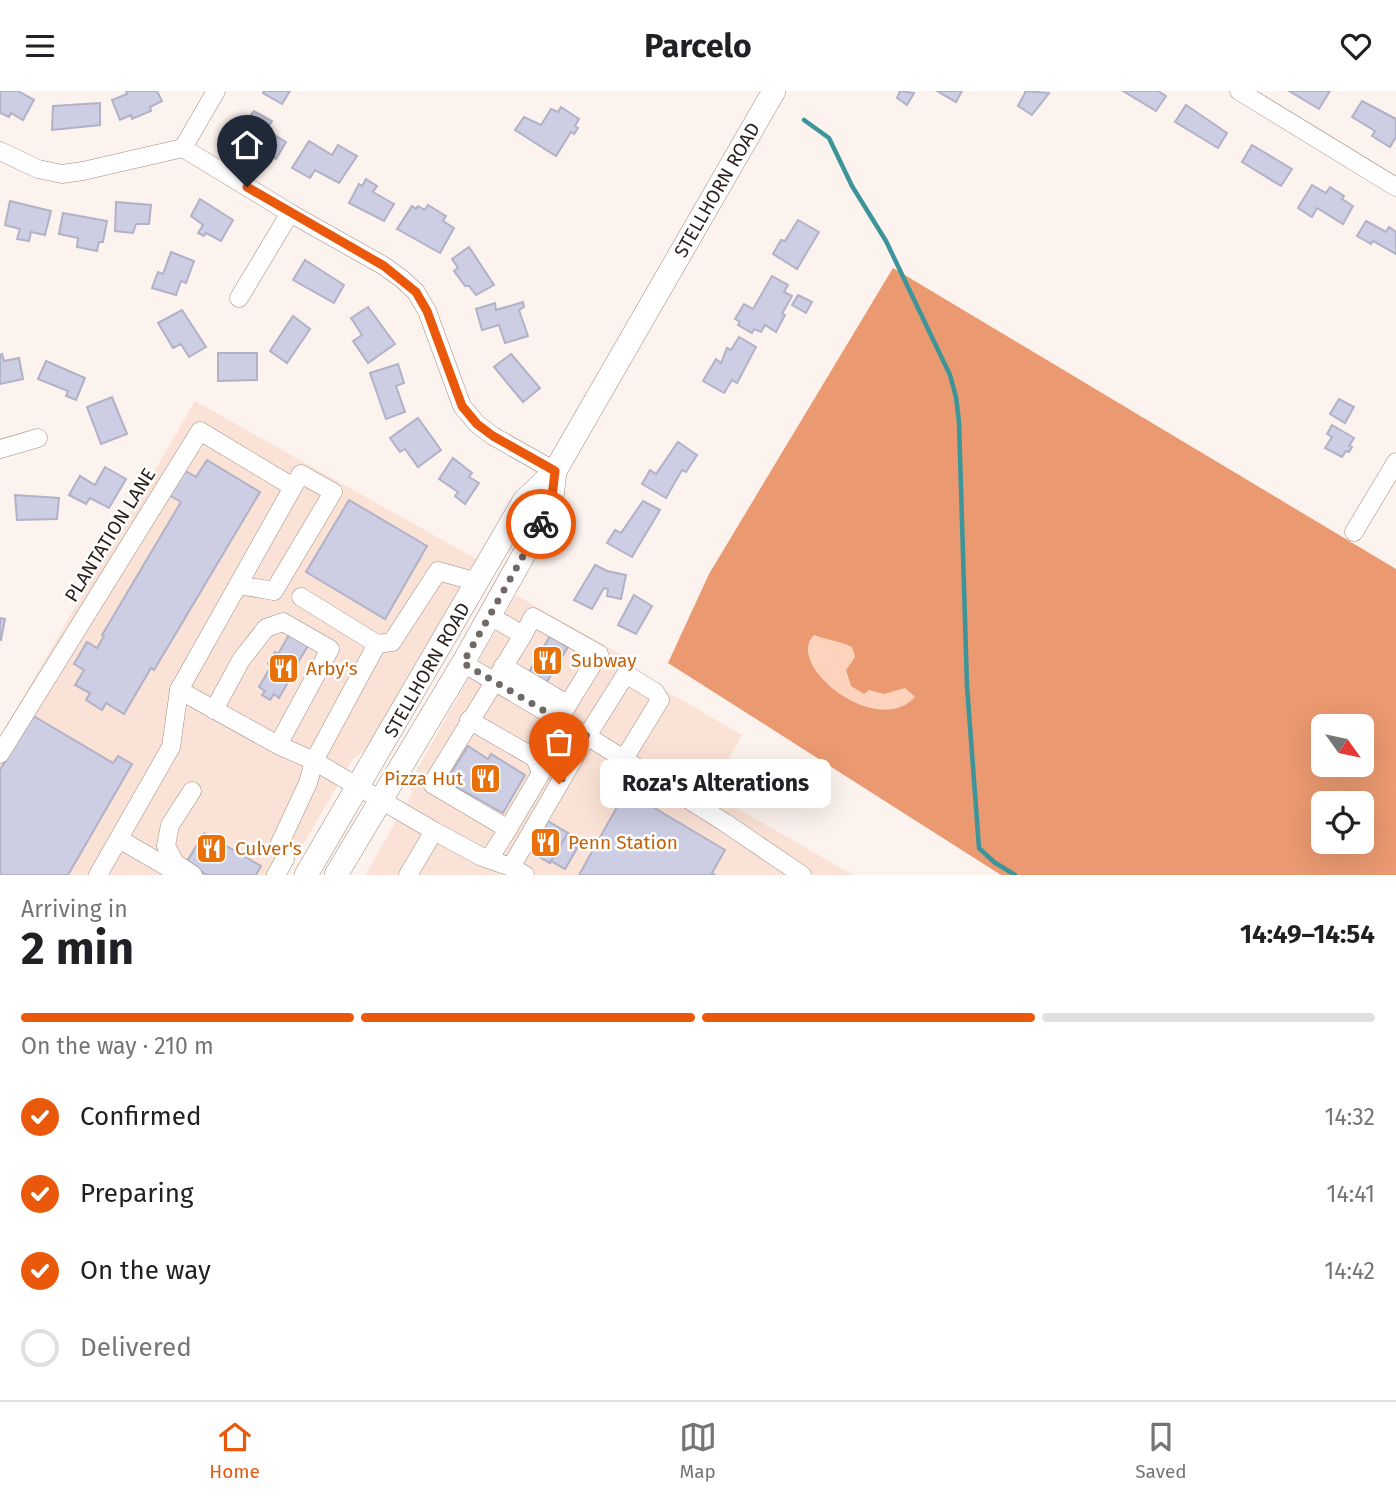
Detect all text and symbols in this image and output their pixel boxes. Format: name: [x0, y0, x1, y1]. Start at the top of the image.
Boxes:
icon: menu: [21, 27, 59, 65]
text: Parcelo: [644, 27, 752, 65]
icon: heart: [1337, 27, 1375, 65]
pin: [217, 115, 277, 187]
street label: STELLHORN ROAD: [669, 118, 765, 262]
icon: home: [228, 126, 266, 164]
street label: PLANTATION LANE: [60, 464, 160, 606]
courier: [506, 489, 576, 559]
icon: bike: [522, 505, 560, 543]
street label: STELLHORN ROAD: [379, 598, 475, 742]
restaurant icon: Subway: [531, 643, 565, 677]
place label: Subway: [571, 649, 637, 672]
restaurant icon: Arby's: [266, 651, 300, 685]
place label: Arby's: [306, 657, 358, 680]
pin: [529, 712, 589, 784]
north arrow: [1311, 714, 1374, 777]
map controls: [1311, 714, 1374, 854]
icon: bag: [540, 723, 578, 761]
callout: Roza's Alterations: [601, 759, 832, 809]
restaurant icon: Pizza Hut: [469, 761, 503, 795]
place label: Pizza Hut: [384, 767, 463, 790]
text: Roza's Alterations: [622, 769, 809, 797]
button: locate: [1311, 791, 1374, 854]
restaurant icon: Penn Station: [528, 825, 562, 859]
restaurant icon: Culver's: [195, 831, 229, 865]
place label: Penn Station: [568, 831, 678, 854]
place label: Culver's: [235, 837, 302, 860]
text: Arriving in: [21, 895, 128, 923]
text: 14:49–14:54: [1240, 919, 1375, 950]
text: 2 min: [21, 921, 134, 976]
text: On the way · 210 m: [21, 1032, 214, 1060]
icon: check: [21, 1098, 59, 1136]
text: Confirmed: [80, 1101, 201, 1132]
text: 14:32: [1324, 1103, 1375, 1131]
icon: check: [21, 1175, 59, 1213]
text: Preparing: [80, 1178, 193, 1209]
text: 14:41: [1327, 1180, 1375, 1208]
icon: check: [21, 1252, 59, 1290]
text: On the way: [80, 1255, 211, 1286]
text: 14:42: [1324, 1257, 1375, 1285]
text: Delivered: [80, 1332, 192, 1363]
tab: Home: [209, 1418, 260, 1483]
tab: Map: [679, 1418, 717, 1483]
tab: Saved: [1135, 1418, 1187, 1483]

